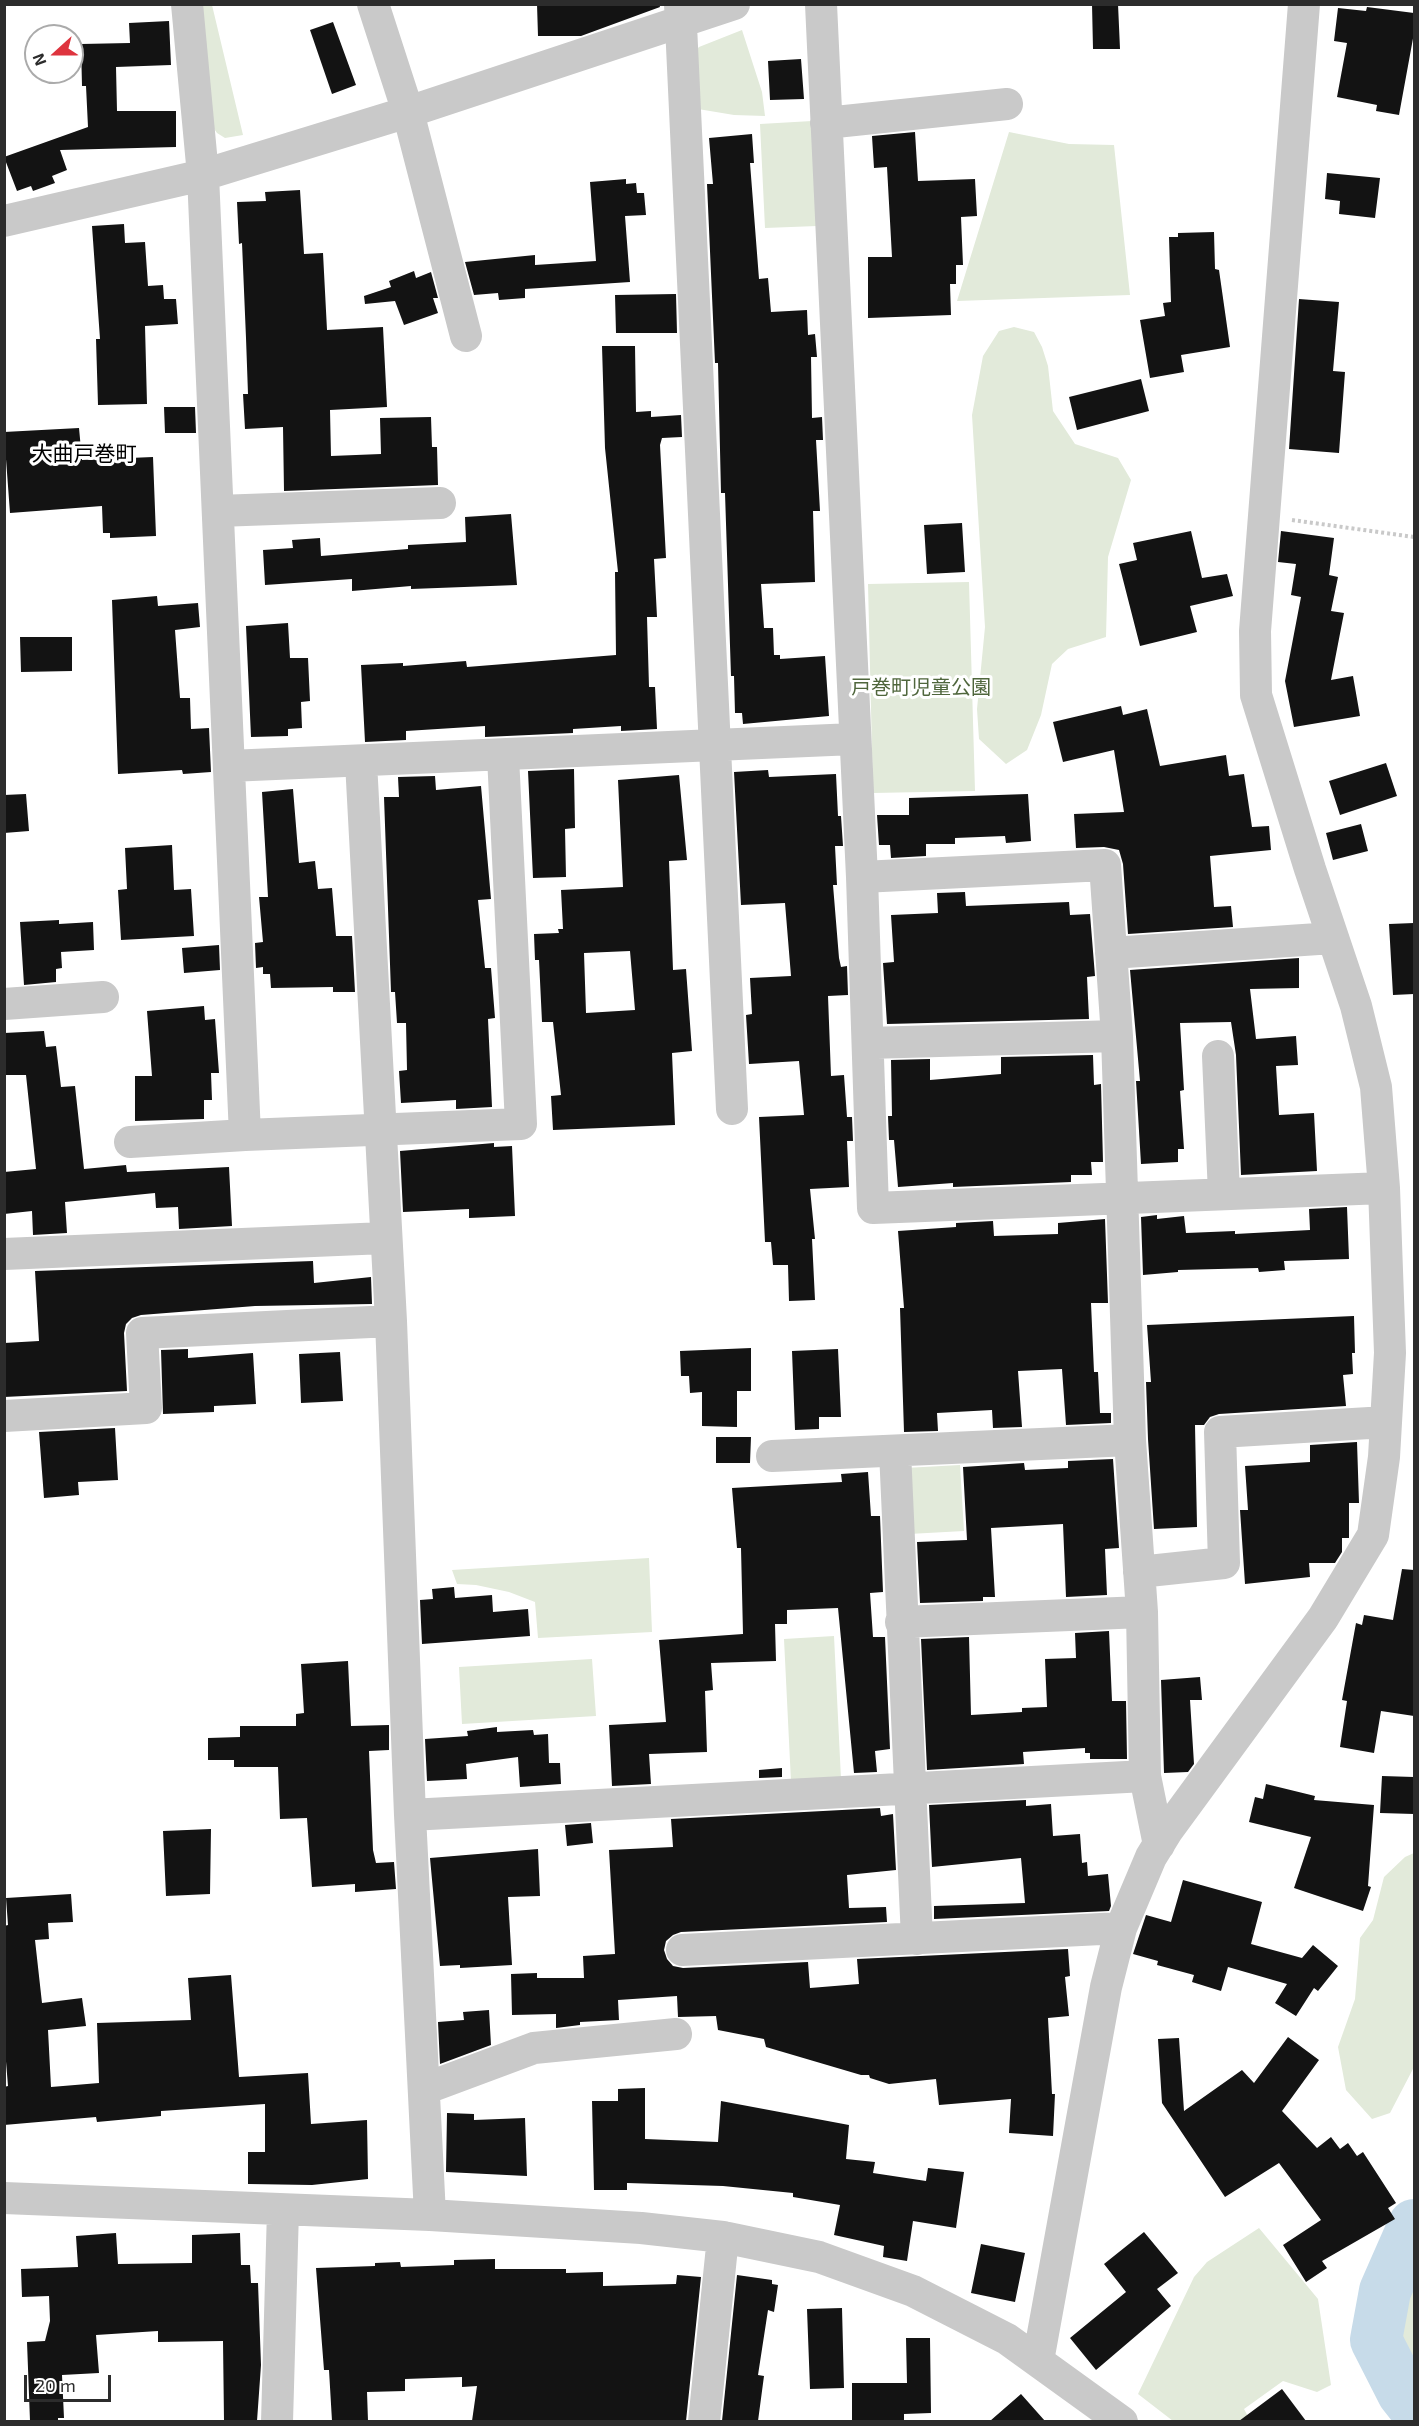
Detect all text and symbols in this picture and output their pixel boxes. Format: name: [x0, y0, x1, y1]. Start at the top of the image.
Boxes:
north arrow: [24, 24, 84, 84]
text: N: [28, 51, 50, 69]
district label: 大曲戸巻町: [32, 441, 136, 467]
park label: 戸巻町児童公園: [851, 675, 991, 699]
scale bar: [27, 2363, 114, 2401]
text: 20 m: [35, 2374, 76, 2396]

